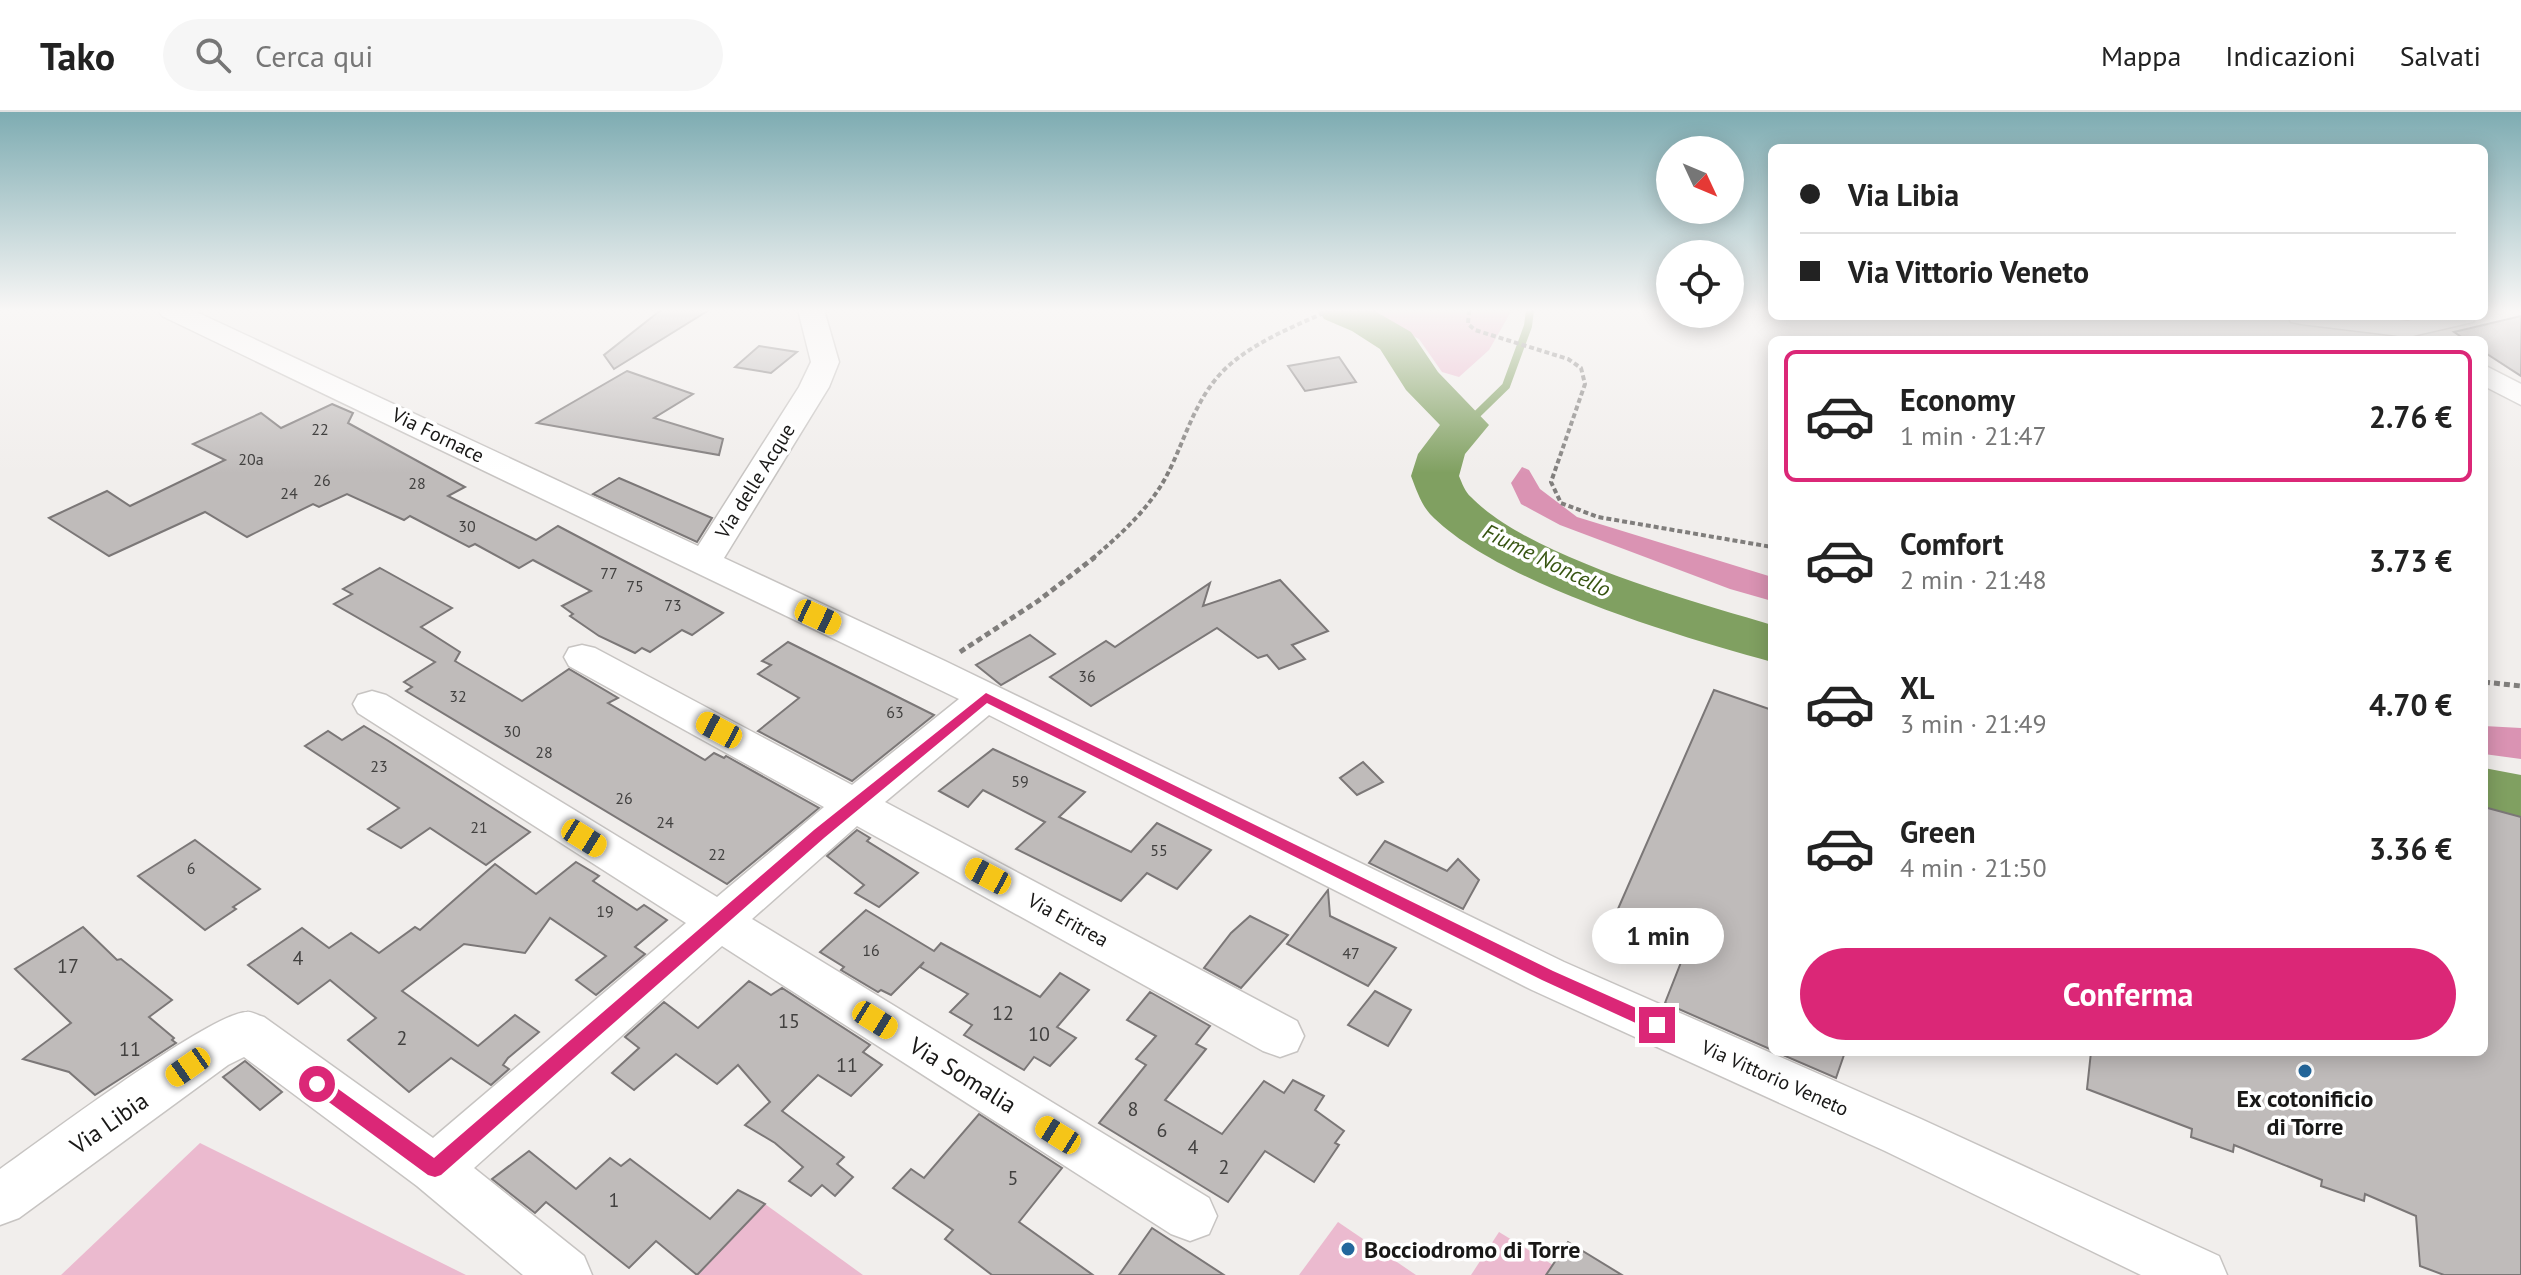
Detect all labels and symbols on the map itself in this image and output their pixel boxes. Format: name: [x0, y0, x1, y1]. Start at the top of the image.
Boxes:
north arrow: [1656, 136, 1744, 224]
street label: Via Fornace: [387, 401, 488, 468]
house number: 22: [311, 419, 329, 439]
street label: Via delle Acque: [709, 419, 801, 544]
house number: 20a: [238, 449, 264, 469]
house number: 26: [313, 470, 331, 490]
house number: 28: [408, 473, 426, 493]
house number: 24: [280, 483, 298, 503]
house number: 30: [458, 516, 476, 536]
water label: Fiume Noncello: [1478, 517, 1616, 603]
house number: 77: [600, 563, 618, 583]
house number: 75: [626, 576, 644, 596]
house number: 73: [664, 595, 682, 615]
car: [791, 596, 845, 638]
house number: 36: [1078, 666, 1096, 686]
house number: 32: [449, 686, 467, 706]
house number: 63: [886, 702, 904, 722]
car: [692, 708, 746, 752]
house number: 30: [503, 721, 521, 741]
house number: 28: [535, 742, 553, 762]
house number: 23: [370, 756, 388, 776]
house number: 59: [1011, 771, 1029, 791]
house number: 26: [615, 788, 633, 808]
house number: 24: [656, 812, 674, 832]
car: [557, 815, 611, 861]
house number: 21: [470, 817, 488, 837]
house number: 55: [1150, 840, 1168, 860]
house number: 22: [708, 844, 726, 864]
car: [961, 854, 1015, 898]
house number: 6: [187, 858, 195, 878]
street label: Via Eritrea: [1022, 887, 1113, 953]
house number: 19: [596, 901, 614, 921]
callout: 1 min: [1591, 909, 1723, 965]
house number: 16: [862, 940, 880, 960]
house number: 47: [1342, 943, 1360, 963]
house number: 4: [293, 945, 304, 971]
house number: 17: [57, 953, 79, 979]
car: [848, 997, 902, 1043]
house number: 12: [992, 1000, 1014, 1026]
route end: [1639, 1007, 1675, 1043]
house number: 15: [778, 1008, 800, 1034]
house number: 10: [1028, 1021, 1050, 1047]
house number: 2: [397, 1025, 407, 1051]
street label: Via Somalia: [903, 1029, 1022, 1120]
street label: Via Vittorio Veneto: [1696, 1033, 1853, 1122]
house number: 11: [119, 1036, 141, 1062]
car: [161, 1043, 215, 1091]
house number: 11: [836, 1052, 858, 1078]
marker: Ex cotonificio di Torre: [2296, 1062, 2314, 1080]
route start: [299, 1066, 335, 1102]
place label: Ex cotonificio di Torre: [2236, 1083, 2374, 1142]
street label: Via Libia: [63, 1085, 154, 1162]
house number: 8: [1128, 1096, 1138, 1122]
car: [1031, 1112, 1085, 1158]
house number: 6: [1157, 1117, 1167, 1143]
house number: 4: [1188, 1134, 1199, 1160]
house number: 2: [1219, 1154, 1229, 1180]
house number: 5: [1008, 1165, 1018, 1191]
house number: 1: [609, 1187, 619, 1213]
place label: Bocciodromo di Torre: [1364, 1234, 1580, 1265]
marker: Bocciodromo di Torre: [1339, 1240, 1357, 1258]

